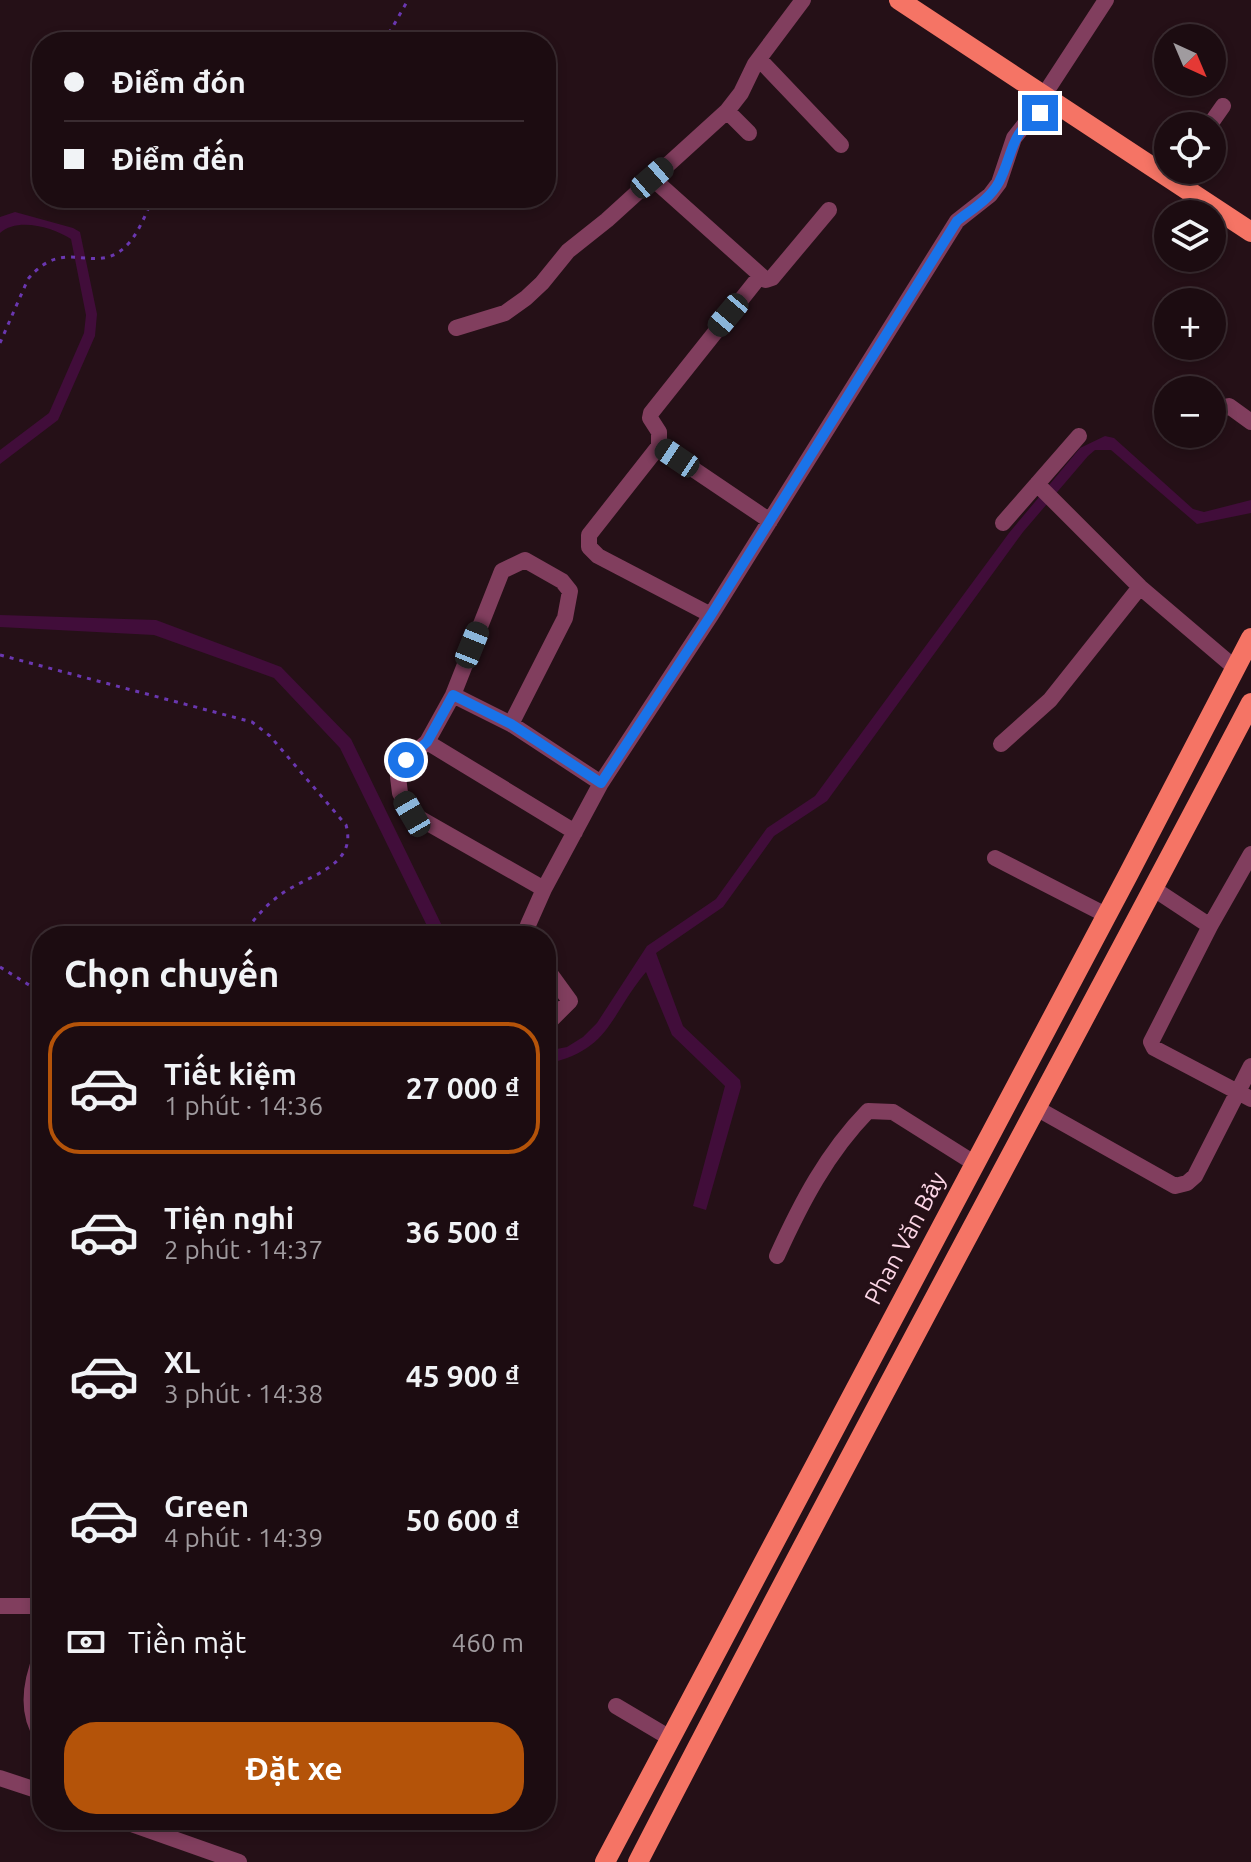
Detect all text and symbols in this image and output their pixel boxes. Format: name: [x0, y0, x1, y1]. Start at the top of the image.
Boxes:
north arrow: [1154, 24, 1226, 96]
map controls: [1154, 24, 1226, 448]
text: Điểm đón: [112, 65, 246, 99]
route end: [1022, 95, 1058, 131]
button: locate: [1154, 112, 1226, 184]
text: Điểm đến: [112, 142, 245, 176]
car: [626, 153, 678, 203]
button: layers: [1154, 200, 1226, 272]
button: +: [1154, 288, 1226, 360]
car: [703, 289, 753, 341]
button: −: [1154, 376, 1226, 448]
car: [650, 435, 704, 481]
car: [452, 618, 492, 672]
route start: [388, 742, 424, 778]
car: [390, 787, 434, 841]
text: Chọn chuyến: [64, 953, 279, 994]
icon: car: [68, 1052, 140, 1124]
text: Tiết kiệm: [164, 1057, 297, 1091]
text: 27 000 ₫: [406, 1071, 520, 1105]
text: 1 phút · 14:36: [164, 1091, 323, 1120]
street label: Phan Văn Bảy: [859, 1167, 951, 1309]
icon: car: [68, 1196, 140, 1268]
text: Tiện nghi: [164, 1201, 294, 1235]
text: 36 500 ₫: [406, 1215, 520, 1249]
text: 2 phút · 14:37: [164, 1235, 323, 1264]
icon: car: [68, 1340, 140, 1412]
text: XL: [164, 1345, 200, 1379]
text: 45 900 ₫: [406, 1359, 520, 1393]
text: 3 phút · 14:38: [164, 1379, 323, 1408]
icon: car: [68, 1484, 140, 1556]
text: Green: [164, 1489, 249, 1523]
text: 50 600 ₫: [406, 1503, 520, 1537]
text: 4 phút · 14:39: [164, 1523, 323, 1552]
icon: cash: [64, 1620, 108, 1664]
text: Tiền mặt: [128, 1625, 246, 1659]
text: 460 m: [452, 1628, 524, 1657]
button: Đặt xe: [64, 1722, 524, 1814]

